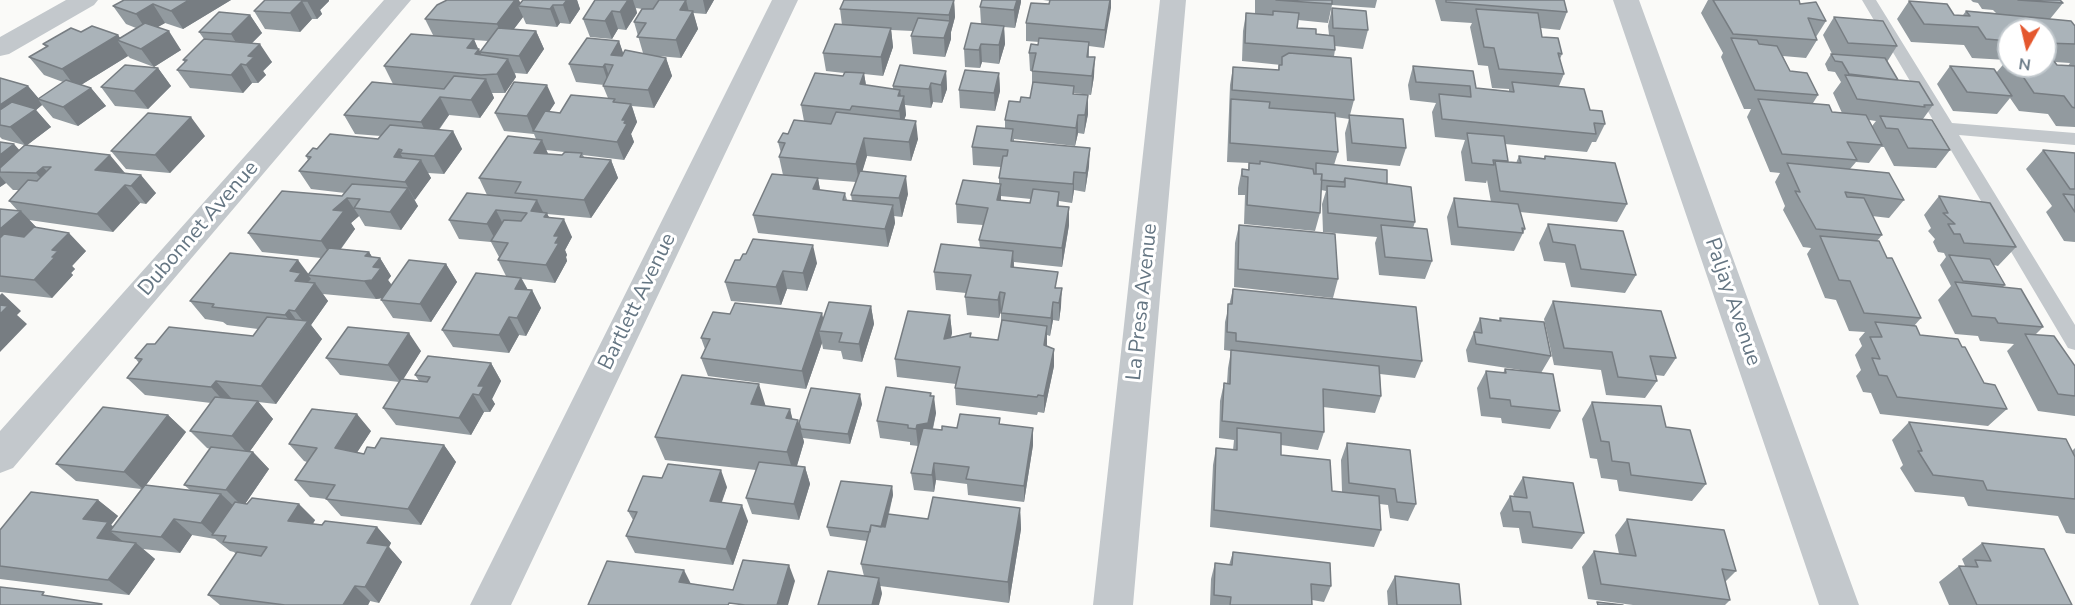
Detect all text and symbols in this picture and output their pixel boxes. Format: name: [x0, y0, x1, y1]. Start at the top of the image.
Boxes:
north arrow: [1997, 18, 2057, 78]
text: N: [2017, 52, 2032, 76]
street label: Dubonnet Avenue: [134, 156, 264, 302]
street label: La Presa Avenue: [1122, 222, 1164, 382]
street label: Bartlett Avenue: [594, 229, 682, 375]
street label: Paljay Avenue: [1698, 235, 1766, 369]

